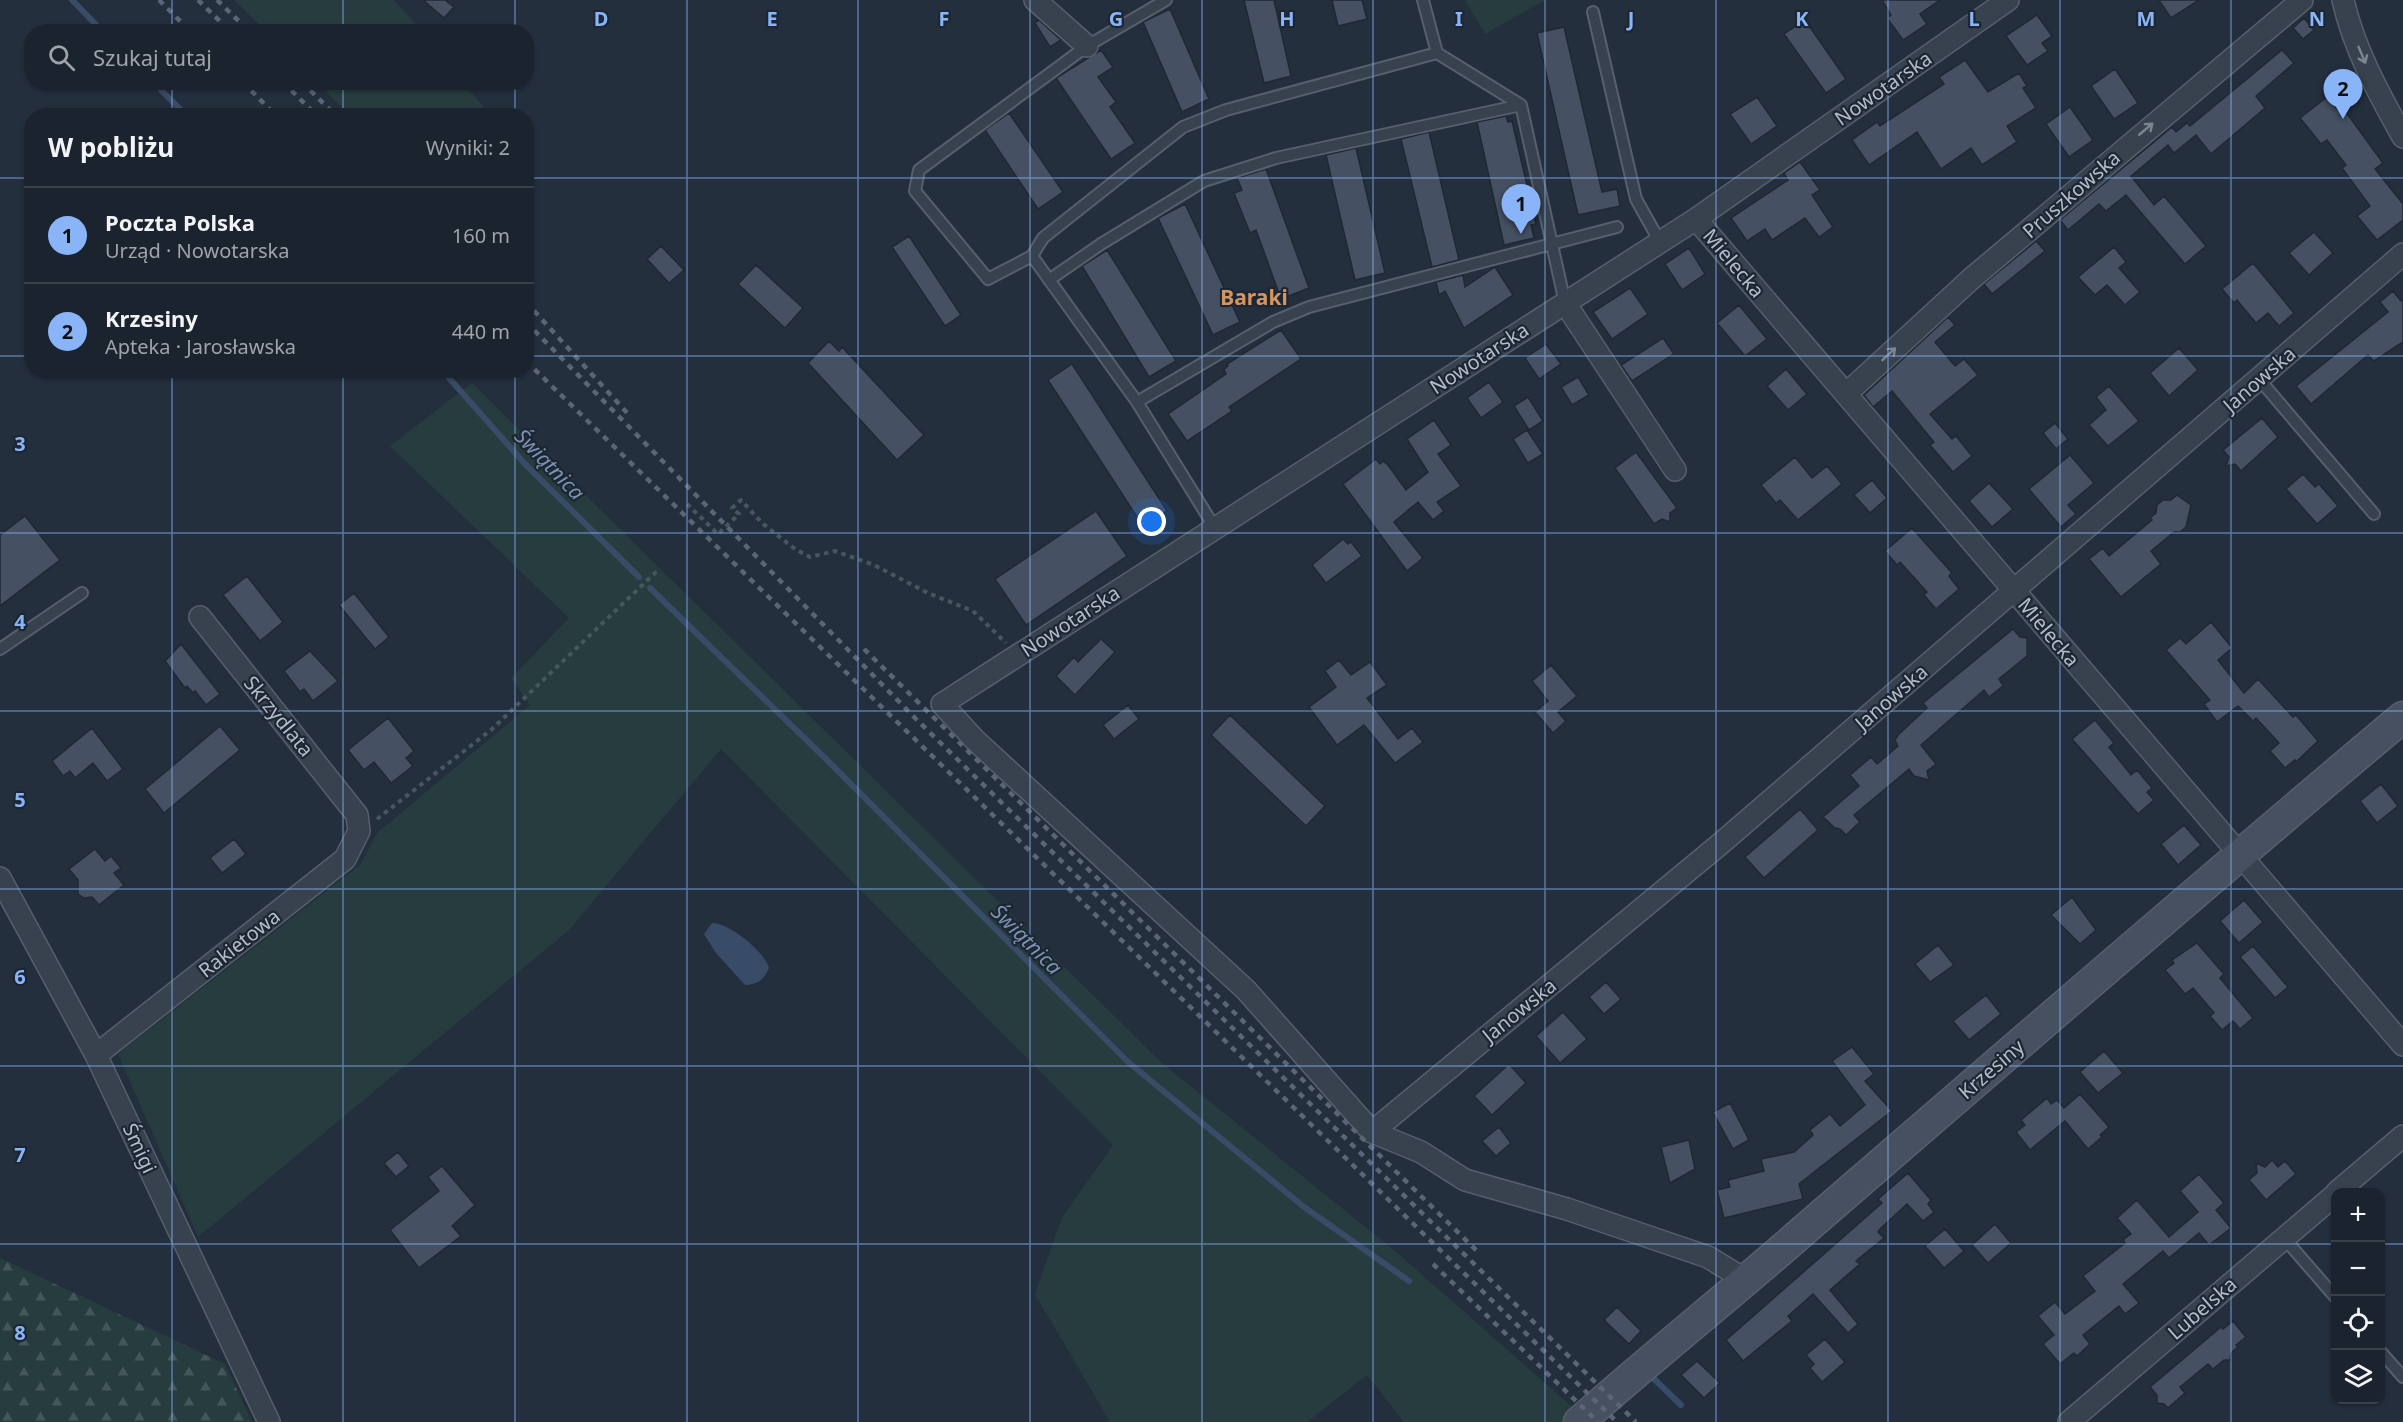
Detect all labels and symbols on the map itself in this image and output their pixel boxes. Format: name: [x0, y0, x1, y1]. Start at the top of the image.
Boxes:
text: D: [594, 5, 608, 32]
text: E: [766, 5, 778, 32]
text: F: [939, 5, 949, 32]
text: G: [1109, 5, 1123, 32]
text: H: [1279, 5, 1295, 32]
text: I: [1455, 5, 1463, 32]
text: J: [1626, 5, 1634, 32]
text: K: [1795, 5, 1809, 32]
text: L: [1968, 5, 1980, 32]
text: M: [2137, 5, 2155, 32]
text: N: [2309, 5, 2325, 32]
street label: Nowotarska: [1829, 45, 1937, 131]
one-way arrow: [2357, 45, 2368, 64]
pin: 2: [2324, 70, 2362, 119]
one-way arrow: [2138, 122, 2153, 136]
street label: Pruszkowska: [2016, 144, 2126, 244]
pin: 1: [1502, 184, 1540, 234]
street label: Mielecka: [1697, 223, 1771, 303]
district label: Baraki: [1220, 283, 1288, 311]
street label: Nowotarska: [1424, 316, 1534, 400]
street label: Janowska: [2215, 340, 2301, 419]
one-way arrow: [1881, 347, 1896, 361]
water label: Świątnica: [509, 422, 591, 506]
text: 3: [14, 430, 26, 457]
your location: [1137, 507, 1166, 536]
street label: Nowotarska: [1015, 579, 1125, 663]
street label: Mielecka: [2012, 592, 2086, 672]
text: 4: [14, 608, 26, 635]
street label: Janowska: [1847, 658, 1933, 737]
street label: Skrzydlata: [238, 670, 320, 762]
text: 5: [14, 786, 26, 813]
water label: Świątnica: [986, 898, 1068, 980]
street label: Rakietowa: [193, 903, 285, 983]
text: 6: [14, 963, 26, 990]
street label: Janowska: [1475, 972, 1562, 1049]
street label: Krzesiny: [1952, 1032, 2030, 1105]
street label: Śmigi: [117, 1119, 163, 1177]
text: 7: [14, 1141, 26, 1168]
street label: Lubelska: [2162, 1271, 2242, 1345]
text: 8: [14, 1319, 26, 1346]

